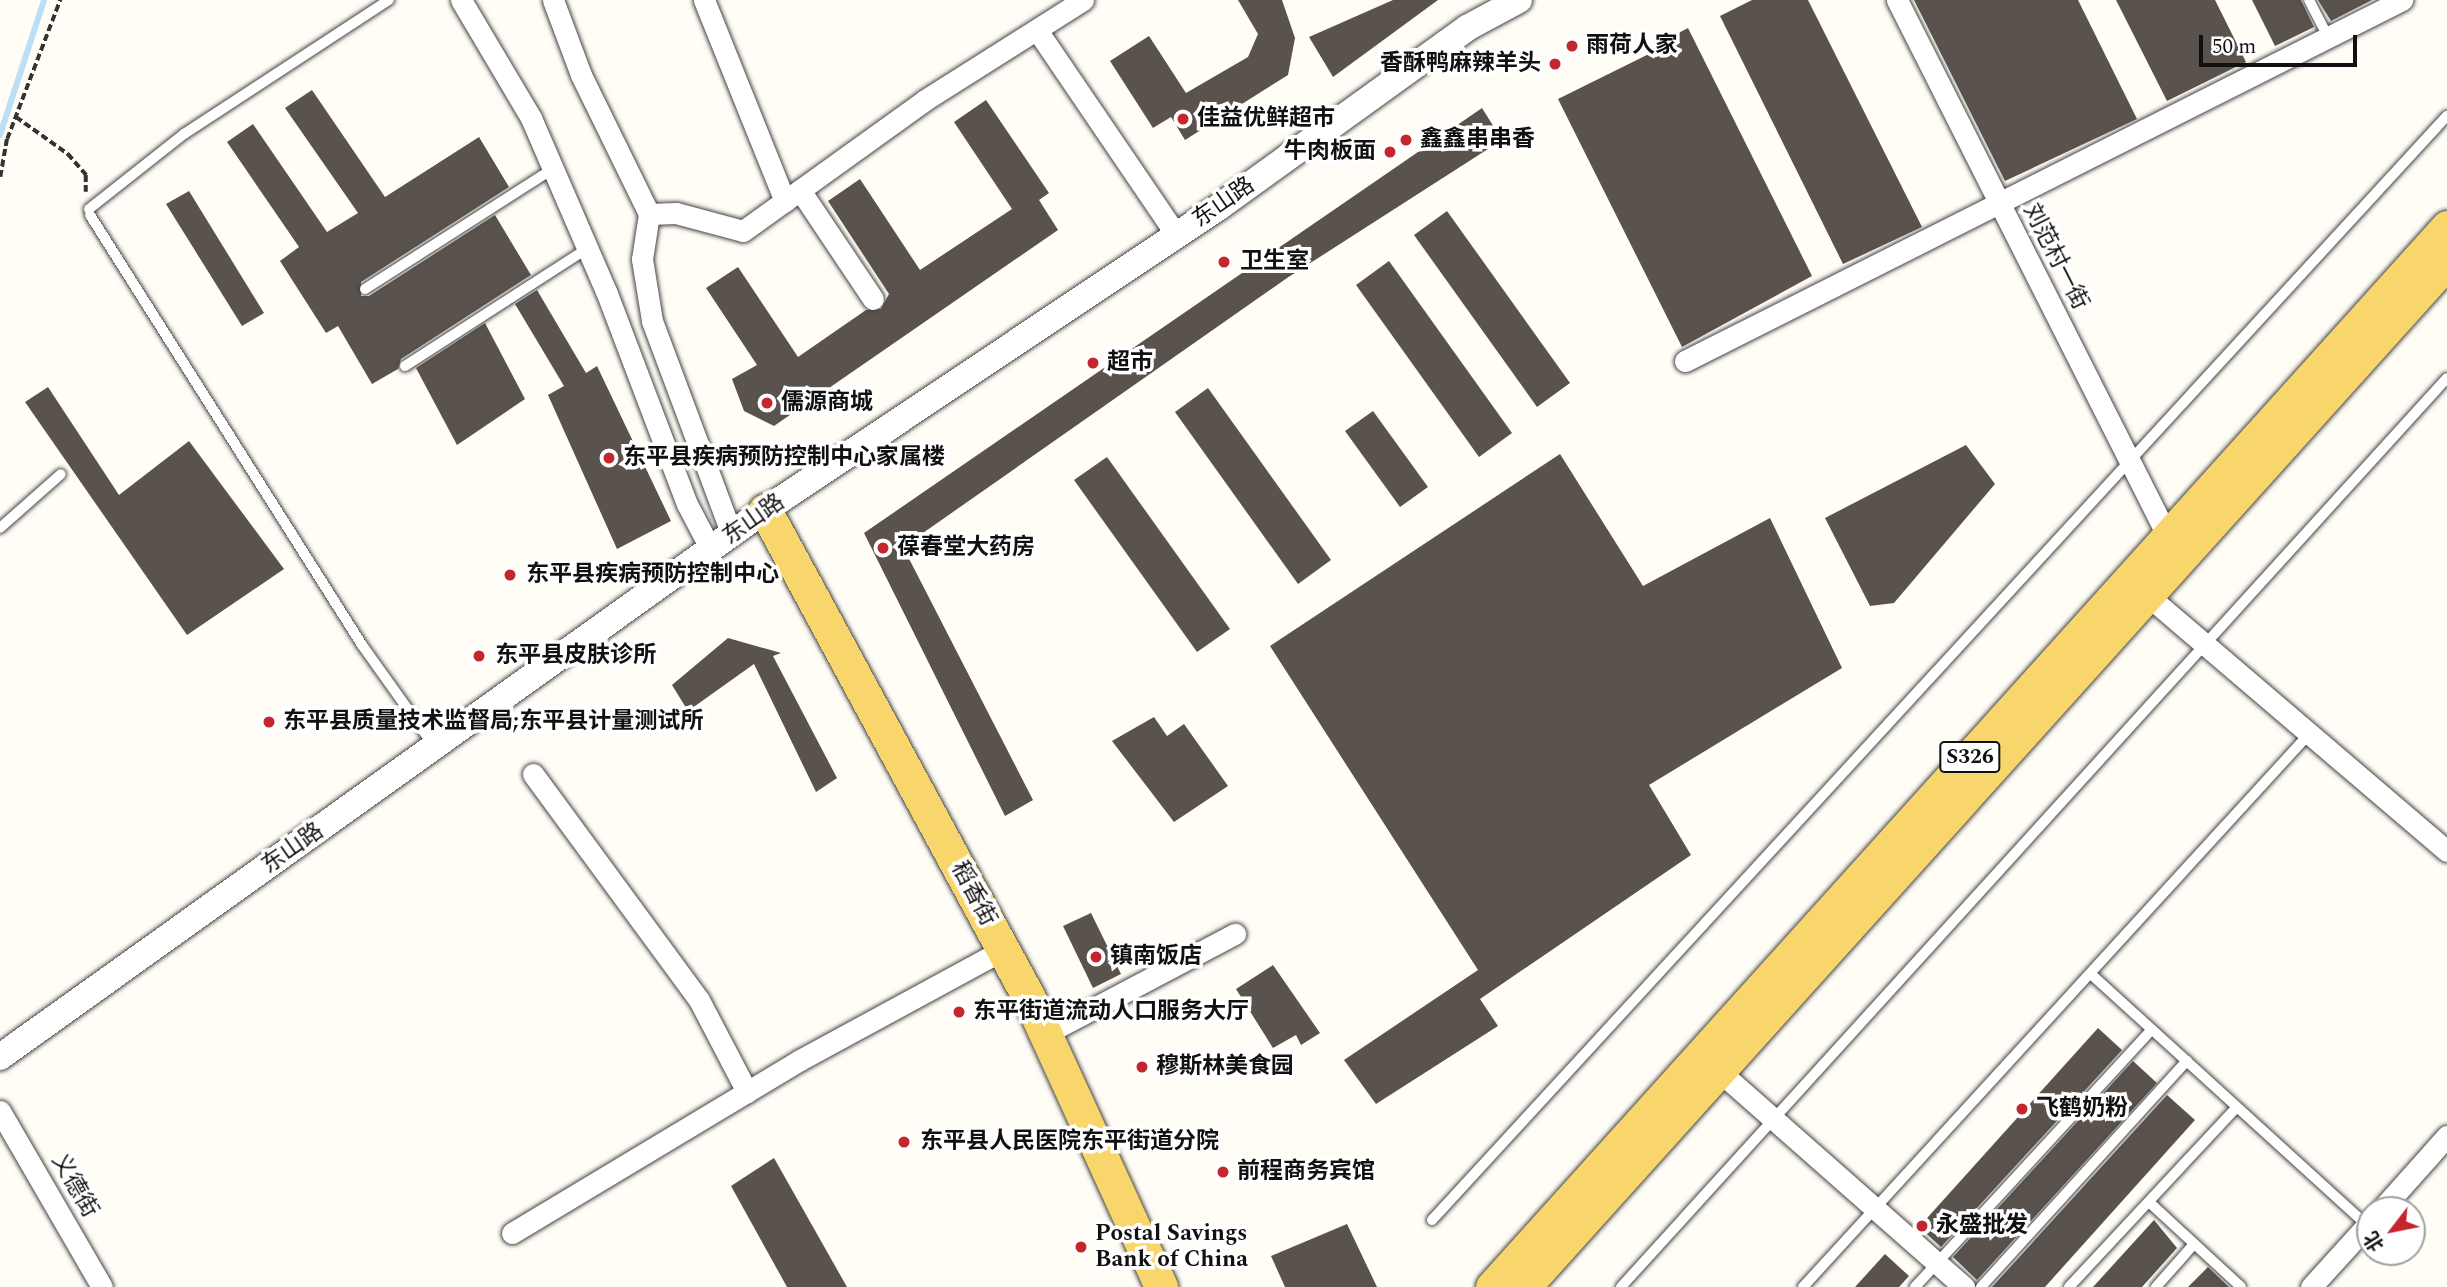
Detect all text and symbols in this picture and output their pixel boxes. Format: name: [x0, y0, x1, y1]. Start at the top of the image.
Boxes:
scale bar: [2202, 21, 2360, 65]
text: 50 m: [2212, 31, 2256, 63]
place label: 雨荷人家: [1586, 32, 1678, 60]
marker: 雨荷人家: [1564, 38, 1580, 54]
place label: 香酥鸭麻辣羊头: [1380, 50, 1541, 78]
marker: 香酥鸭麻辣羊头: [1547, 56, 1563, 72]
place label: 佳益优鲜超市: [1197, 105, 1335, 133]
marker: 佳益优鲜超市: [1175, 111, 1191, 127]
place label: 鑫鑫串串香: [1420, 126, 1535, 154]
marker: 鑫鑫串串香: [1398, 132, 1414, 148]
place label: 牛肉板面: [1284, 138, 1376, 166]
marker: 牛肉板面: [1382, 144, 1398, 160]
street label: 东山路: [1188, 172, 1260, 234]
street label: 刘范村一街: [2017, 200, 2093, 314]
place label: 卫生室: [1240, 248, 1309, 276]
marker: 卫生室: [1214, 252, 1234, 272]
place label: 超市: [1107, 349, 1153, 377]
marker: 超市: [1085, 355, 1101, 371]
place label: 儒源商城: [781, 389, 873, 417]
marker: 儒源商城: [759, 395, 775, 411]
place label: 东平县疾病预防控制中心家属楼: [623, 444, 945, 472]
marker: 东平县疾病预防控制中心家属楼: [601, 450, 617, 466]
street label: 东山路: [718, 489, 790, 551]
place label: 葆春堂大药房: [897, 534, 1035, 562]
marker: 葆春堂大药房: [875, 540, 891, 556]
place label: 东平县疾病预防控制中心: [526, 561, 779, 589]
marker: 东平县疾病预防控制中心: [500, 565, 520, 585]
place label: 东平县皮肤诊所: [495, 642, 656, 670]
marker: 东平县皮肤诊所: [469, 646, 489, 666]
place label: 东平县质量技术监督局;东平县计量测试所: [283, 708, 703, 736]
marker: 东平县质量技术监督局;东平县计量测试所: [261, 714, 277, 730]
road number: S326: [1938, 740, 2002, 774]
street label: 东山路: [257, 818, 329, 880]
street label: 稻香街: [945, 857, 1001, 931]
place label: 镇南饭店: [1110, 943, 1202, 971]
marker: 镇南饭店: [1088, 949, 1104, 965]
place label: 东平街道流动人口服务大厅: [973, 998, 1249, 1026]
marker: 东平街道流动人口服务大厅: [951, 1004, 967, 1020]
place label: 穆斯林美食园: [1156, 1053, 1294, 1081]
marker: 穆斯林美食园: [1134, 1059, 1150, 1075]
place label: 飞鹤奶粉: [2036, 1095, 2128, 1123]
marker: 飞鹤奶粉: [2014, 1101, 2030, 1117]
place label: 东平县人民医院东平街道分院: [920, 1128, 1219, 1156]
marker: 东平县人民医院东平街道分院: [894, 1132, 914, 1152]
street label: 义德街: [45, 1149, 103, 1223]
place label: 前程商务宾馆: [1237, 1158, 1375, 1186]
marker: 前程商务宾馆: [1215, 1164, 1231, 1180]
north arrow: [2356, 1196, 2426, 1266]
place label: 永盛批发: [1936, 1212, 2028, 1240]
marker: 永盛批发: [1914, 1218, 1930, 1234]
place label: Postal Savings Bank of China: [1095, 1220, 1248, 1274]
text: 北: [2357, 1226, 2392, 1257]
marker: Postal Savings Bank of China: [1073, 1239, 1089, 1255]

